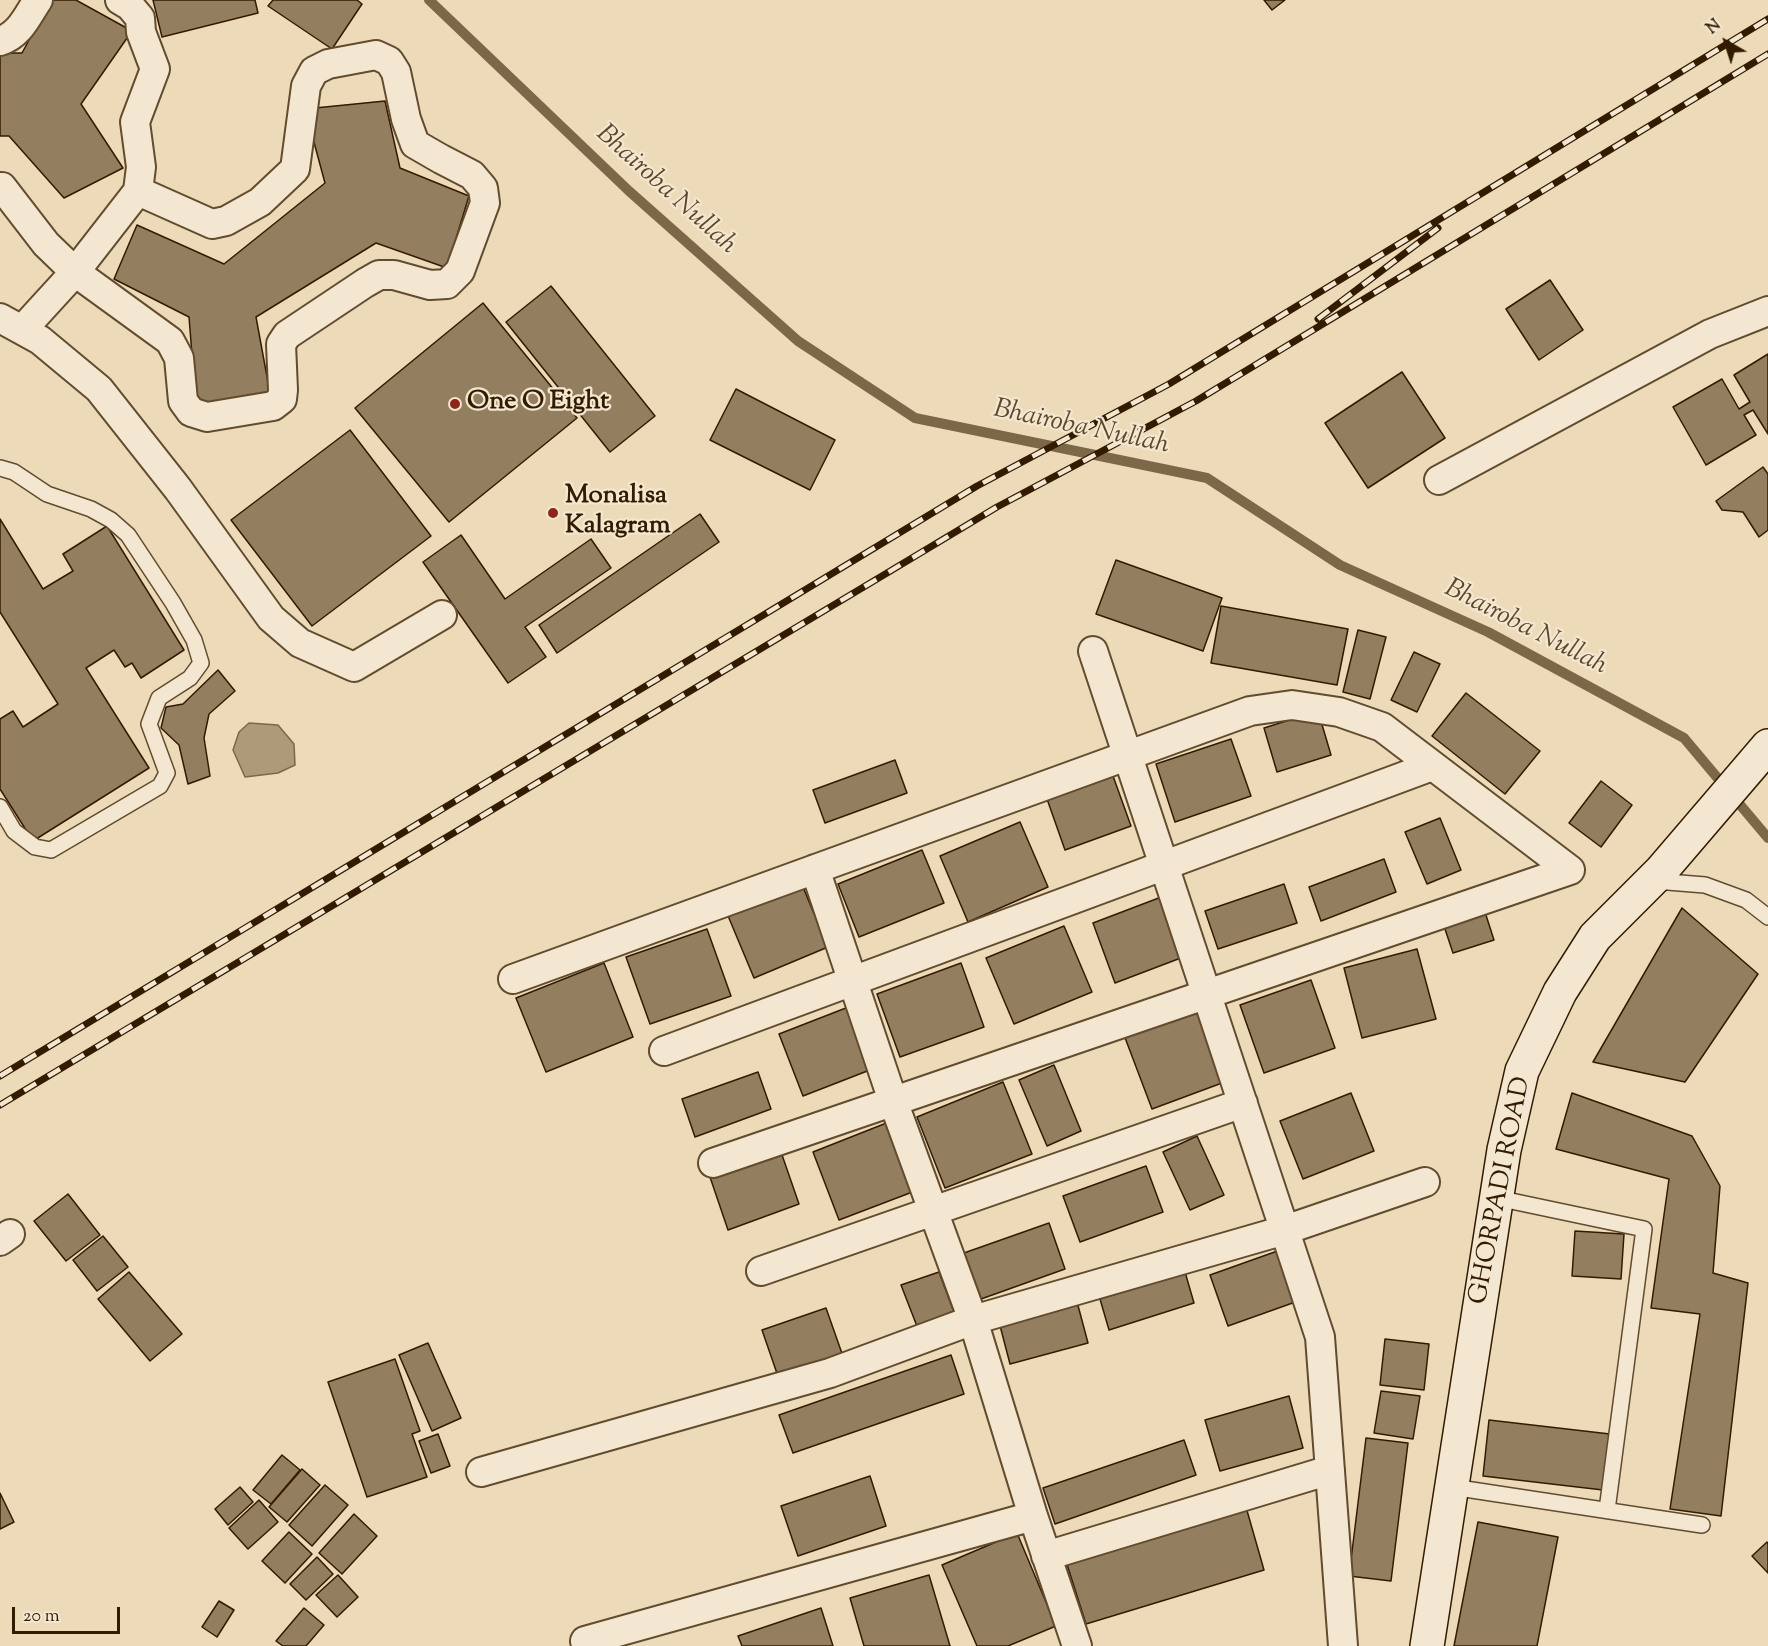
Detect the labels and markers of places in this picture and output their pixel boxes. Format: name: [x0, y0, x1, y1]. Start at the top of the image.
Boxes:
place label: One O Eight: [467, 388, 609, 420]
marker: One O Eight: [448, 397, 462, 411]
place label: Monalisa Kalagram: [565, 482, 671, 544]
marker: Monalisa Kalagram: [546, 506, 560, 520]

